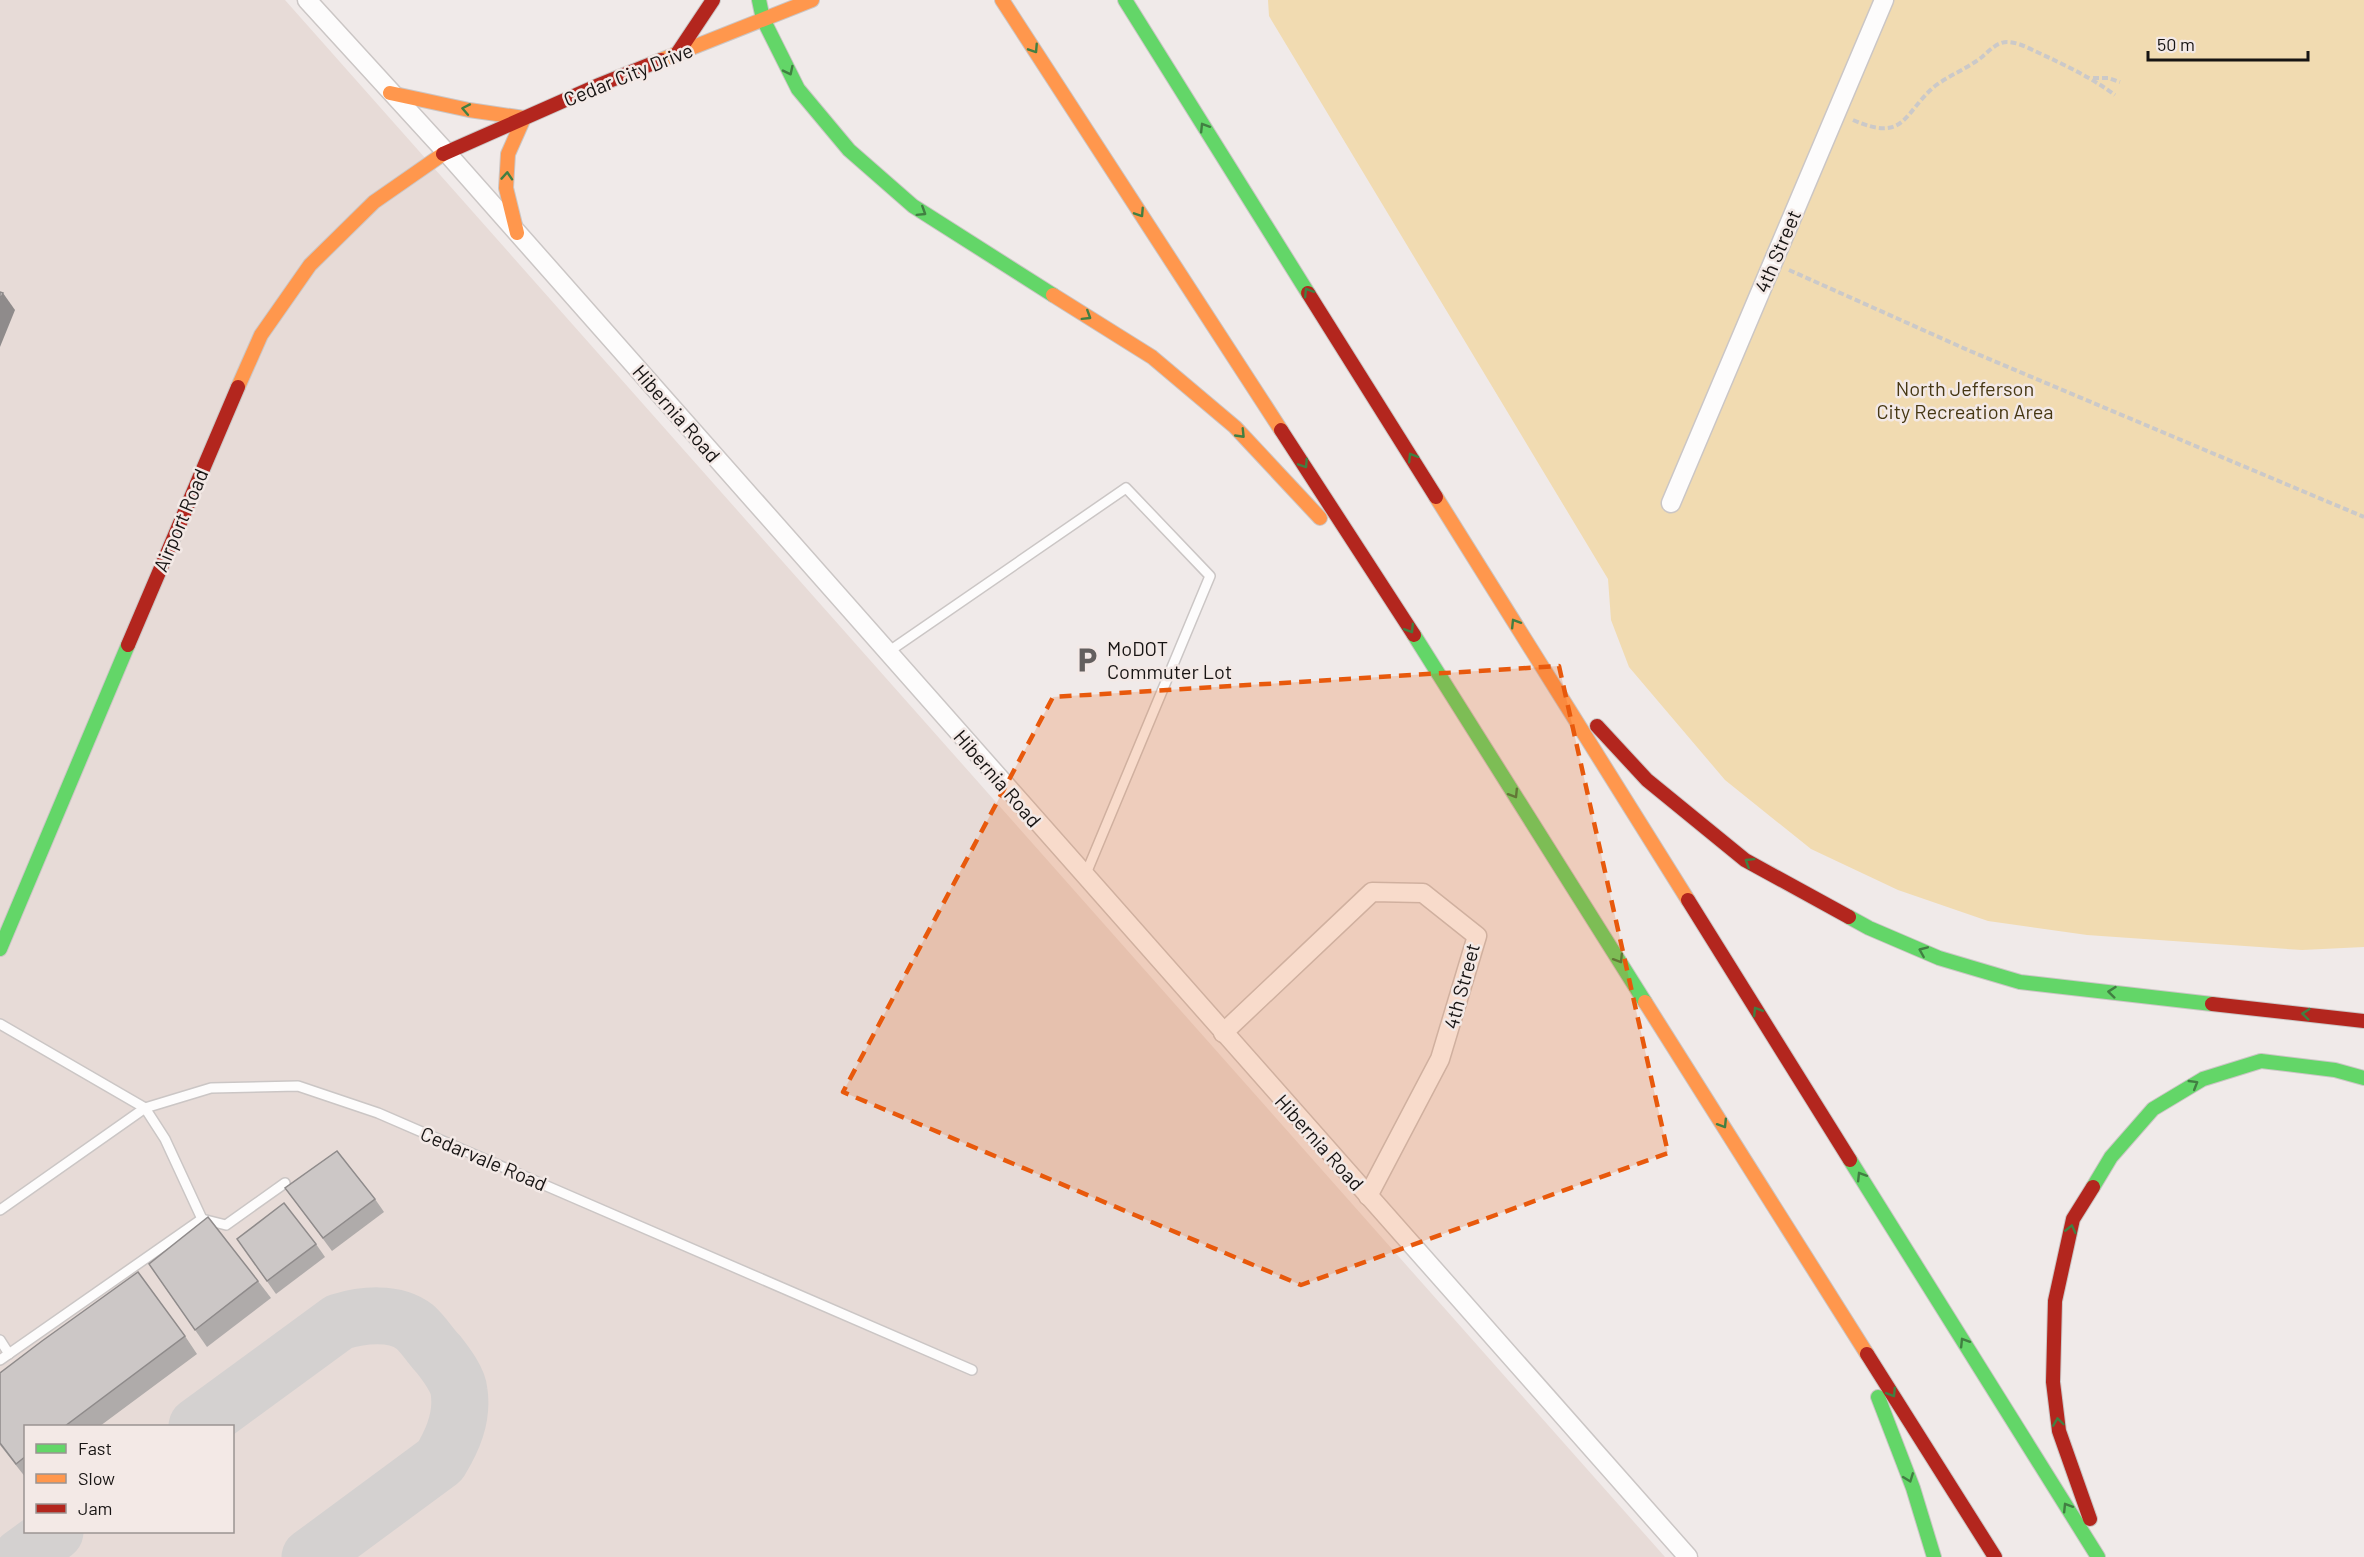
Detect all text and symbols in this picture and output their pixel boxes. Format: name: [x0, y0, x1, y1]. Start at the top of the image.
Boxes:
scale bar: [2148, 24, 2308, 62]
text: 50 m: [2157, 33, 2195, 55]
street label: Cedar City Drive: [560, 37, 696, 111]
one-way arrow: [1027, 42, 1038, 53]
one-way arrow: [782, 65, 794, 76]
one-way arrow: [462, 103, 472, 116]
one-way arrow: [1200, 123, 1212, 133]
one-way arrow: [500, 171, 513, 180]
one-way arrow: [916, 204, 926, 216]
one-way arrow: [1133, 206, 1144, 217]
street label: 4th Street: [1749, 206, 1805, 296]
one-way arrow: [1304, 288, 1315, 299]
one-way arrow: [1081, 308, 1091, 320]
street label: Hibernia Road: [628, 359, 726, 467]
park label: North Jefferson City Recreation Area: [1876, 376, 2054, 423]
one-way arrow: [1234, 427, 1245, 438]
one-way arrow: [1407, 453, 1419, 463]
one-way arrow: [1296, 458, 1308, 468]
street label: Airport Road: [148, 465, 212, 575]
one-way arrow: [1512, 618, 1523, 629]
one-way arrow: [1403, 623, 1414, 634]
place label: MoDOT Commuter Lot: [1107, 636, 1232, 683]
parking icon: MoDOT Commuter Lot: [1072, 645, 1102, 675]
street label: Hibernia Road: [949, 724, 1047, 832]
one-way arrow: [1507, 788, 1519, 798]
one-way arrow: [1745, 858, 1755, 870]
street label: 4th Street: [1438, 941, 1484, 1031]
one-way arrow: [1918, 946, 1929, 958]
one-way arrow: [1611, 953, 1623, 963]
one-way arrow: [2108, 986, 2117, 999]
one-way arrow: [1753, 1007, 1765, 1017]
one-way arrow: [2301, 1008, 2310, 1021]
one-way arrow: [2188, 1080, 2198, 1092]
street label: Hibernia Road: [1271, 1089, 1369, 1195]
one-way arrow: [1715, 1118, 1727, 1128]
street label: Cedarvale Road: [417, 1121, 551, 1195]
one-way arrow: [1856, 1172, 1868, 1182]
one-way arrow: [2063, 1224, 2076, 1234]
one-way arrow: [1959, 1338, 1971, 1348]
one-way arrow: [1885, 1387, 1897, 1397]
one-way arrow: [2052, 1418, 2065, 1427]
legend: [24, 1425, 234, 1533]
text: Fast: [78, 1437, 112, 1459]
text: Slow: [78, 1467, 115, 1489]
one-way arrow: [1902, 1471, 1914, 1482]
text: Jam: [78, 1497, 112, 1519]
one-way arrow: [2062, 1503, 2074, 1513]

